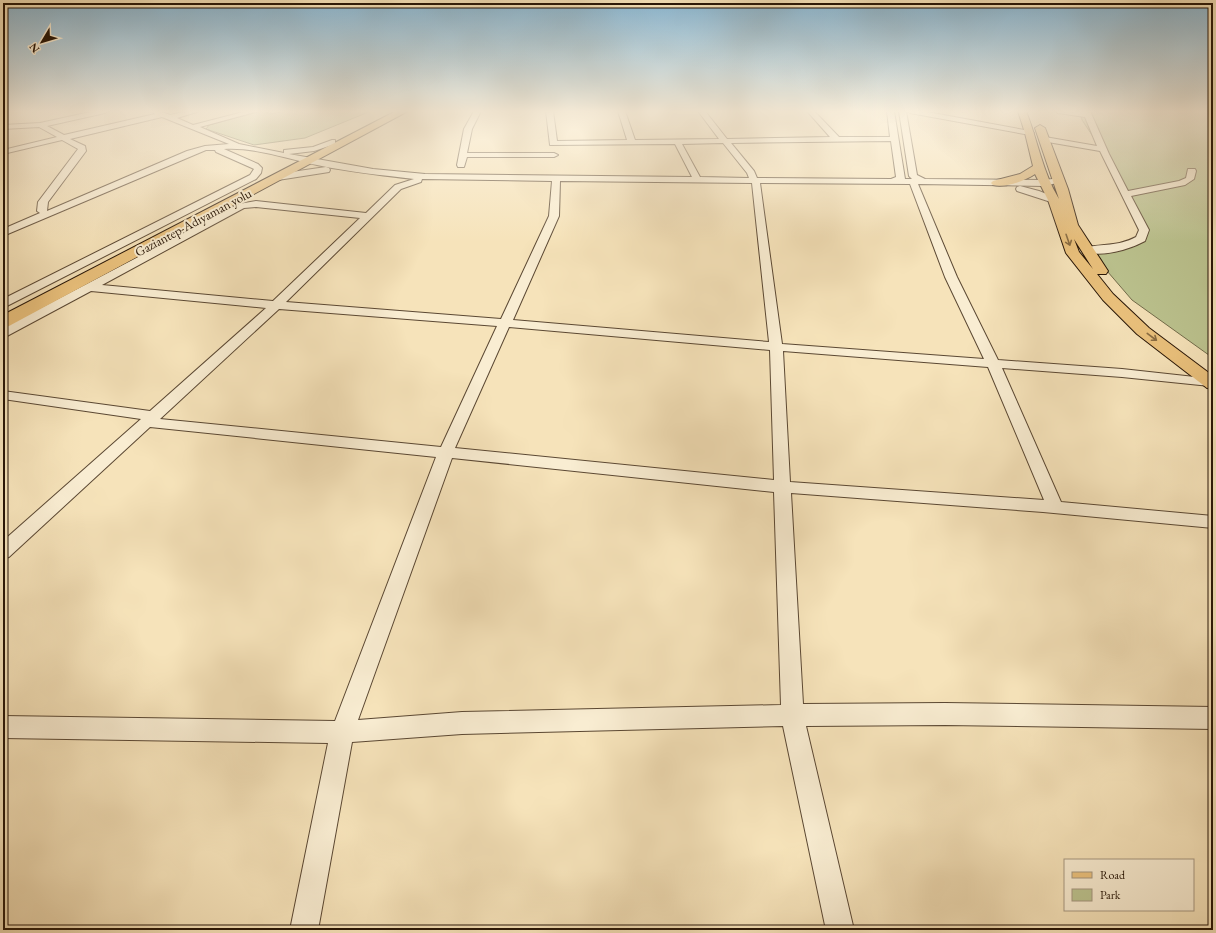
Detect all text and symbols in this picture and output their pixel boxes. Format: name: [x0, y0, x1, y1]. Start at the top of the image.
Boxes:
north arrow: [22, 22, 62, 62]
text: N: [26, 40, 42, 56]
street label: Gaziantep-Adıyaman yolu: [132, 184, 255, 260]
one-way arrow: [1065, 233, 1072, 246]
one-way arrow: [1146, 333, 1157, 341]
legend: [1064, 859, 1194, 911]
text: Road: [1100, 867, 1126, 883]
text: Park: [1100, 887, 1121, 903]

